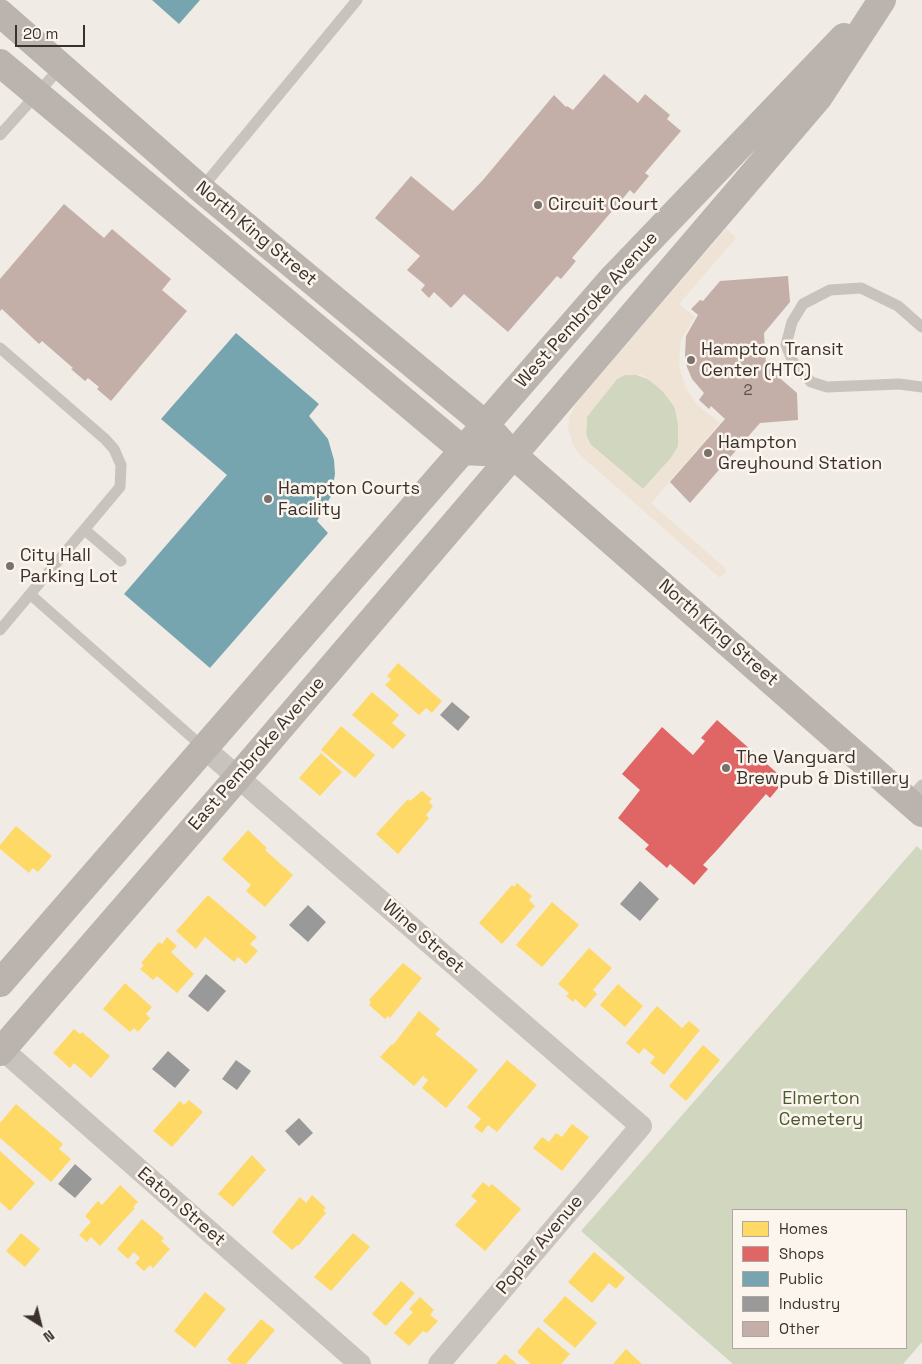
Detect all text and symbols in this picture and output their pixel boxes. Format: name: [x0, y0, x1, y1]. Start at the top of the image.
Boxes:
scale bar: [18, 15, 88, 47]
text: 20 m: [23, 24, 58, 43]
street label: North King Street: [191, 177, 321, 291]
place label: Circuit Court: [548, 194, 658, 216]
marker: Circuit Court: [532, 199, 544, 211]
street label: West Pembroke Avenue: [511, 228, 663, 392]
place label: Hampton Transit Center (HTC): [701, 339, 844, 382]
marker: Hampton Transit Center (HTC): [685, 354, 697, 366]
house number: 2: [743, 382, 753, 400]
place label: Hampton Greyhound Station: [718, 432, 882, 474]
marker: Hampton Greyhound Station: [702, 447, 714, 459]
place label: Hampton Courts Facility: [278, 478, 420, 520]
marker: Hampton Courts Facility: [262, 493, 274, 505]
place label: City Hall Parking Lot: [20, 545, 118, 588]
marker: City Hall Parking Lot: [4, 560, 16, 572]
street label: North King Street: [654, 575, 782, 691]
street label: East Pembroke Avenue: [184, 673, 330, 835]
place label: The Vanguard Brewpub & Distillery: [736, 747, 909, 790]
marker: The Vanguard Brewpub & Distillery: [720, 762, 732, 774]
street label: Wine Street: [378, 896, 468, 978]
park label: Elmerton Cemetery: [779, 1088, 863, 1130]
street label: Eaton Street: [133, 1163, 229, 1251]
street label: Poplar Avenue: [492, 1191, 588, 1299]
legend: [732, 1209, 907, 1349]
text: Homes: [779, 1219, 828, 1238]
text: Shops: [779, 1244, 824, 1263]
text: Public: [779, 1269, 823, 1288]
text: Industry: [779, 1294, 840, 1313]
north arrow: [15, 1299, 65, 1349]
text: Other: [779, 1319, 820, 1338]
text: N: [40, 1326, 58, 1346]

